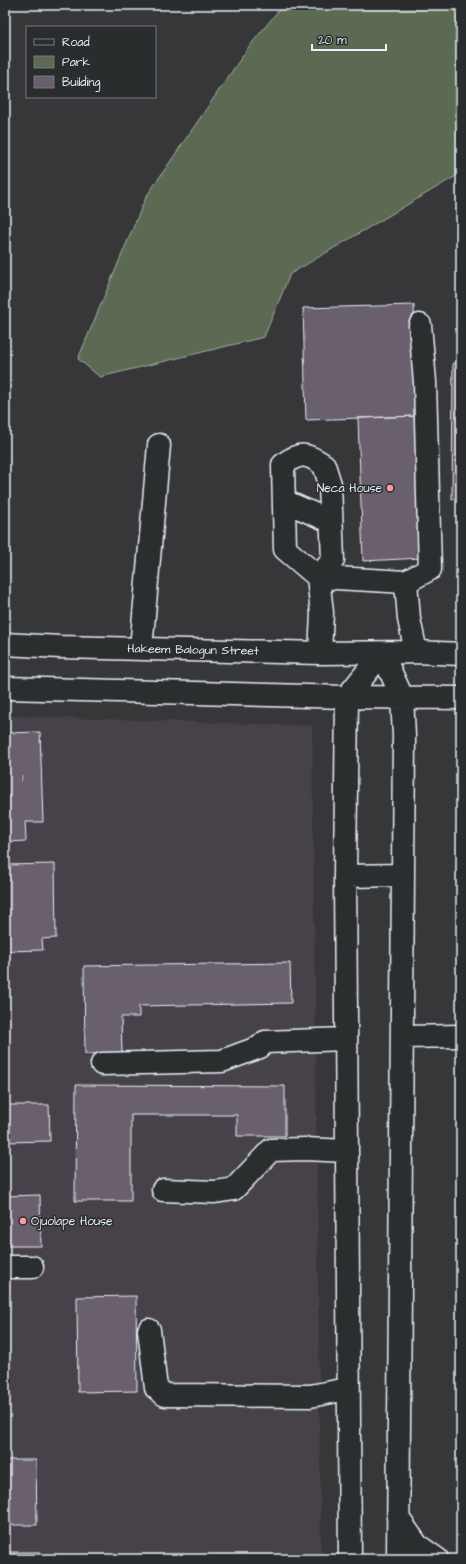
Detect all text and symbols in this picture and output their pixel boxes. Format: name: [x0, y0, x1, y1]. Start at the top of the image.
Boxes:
legend: [26, 26, 156, 98]
scale bar: [312, 26, 386, 52]
text: 20 m: [318, 32, 347, 49]
text: Road: [62, 34, 90, 51]
text: Park: [62, 54, 90, 71]
text: Building: [62, 74, 100, 92]
place label: Neca House: [317, 480, 382, 497]
marker: Neca House: [385, 483, 395, 493]
street label: Hakeem Balogun Street: [127, 640, 259, 661]
house number: 1: [22, 771, 24, 785]
place label: Ojuolape House: [31, 1213, 113, 1230]
marker: Ojuolape House: [18, 1216, 28, 1226]

